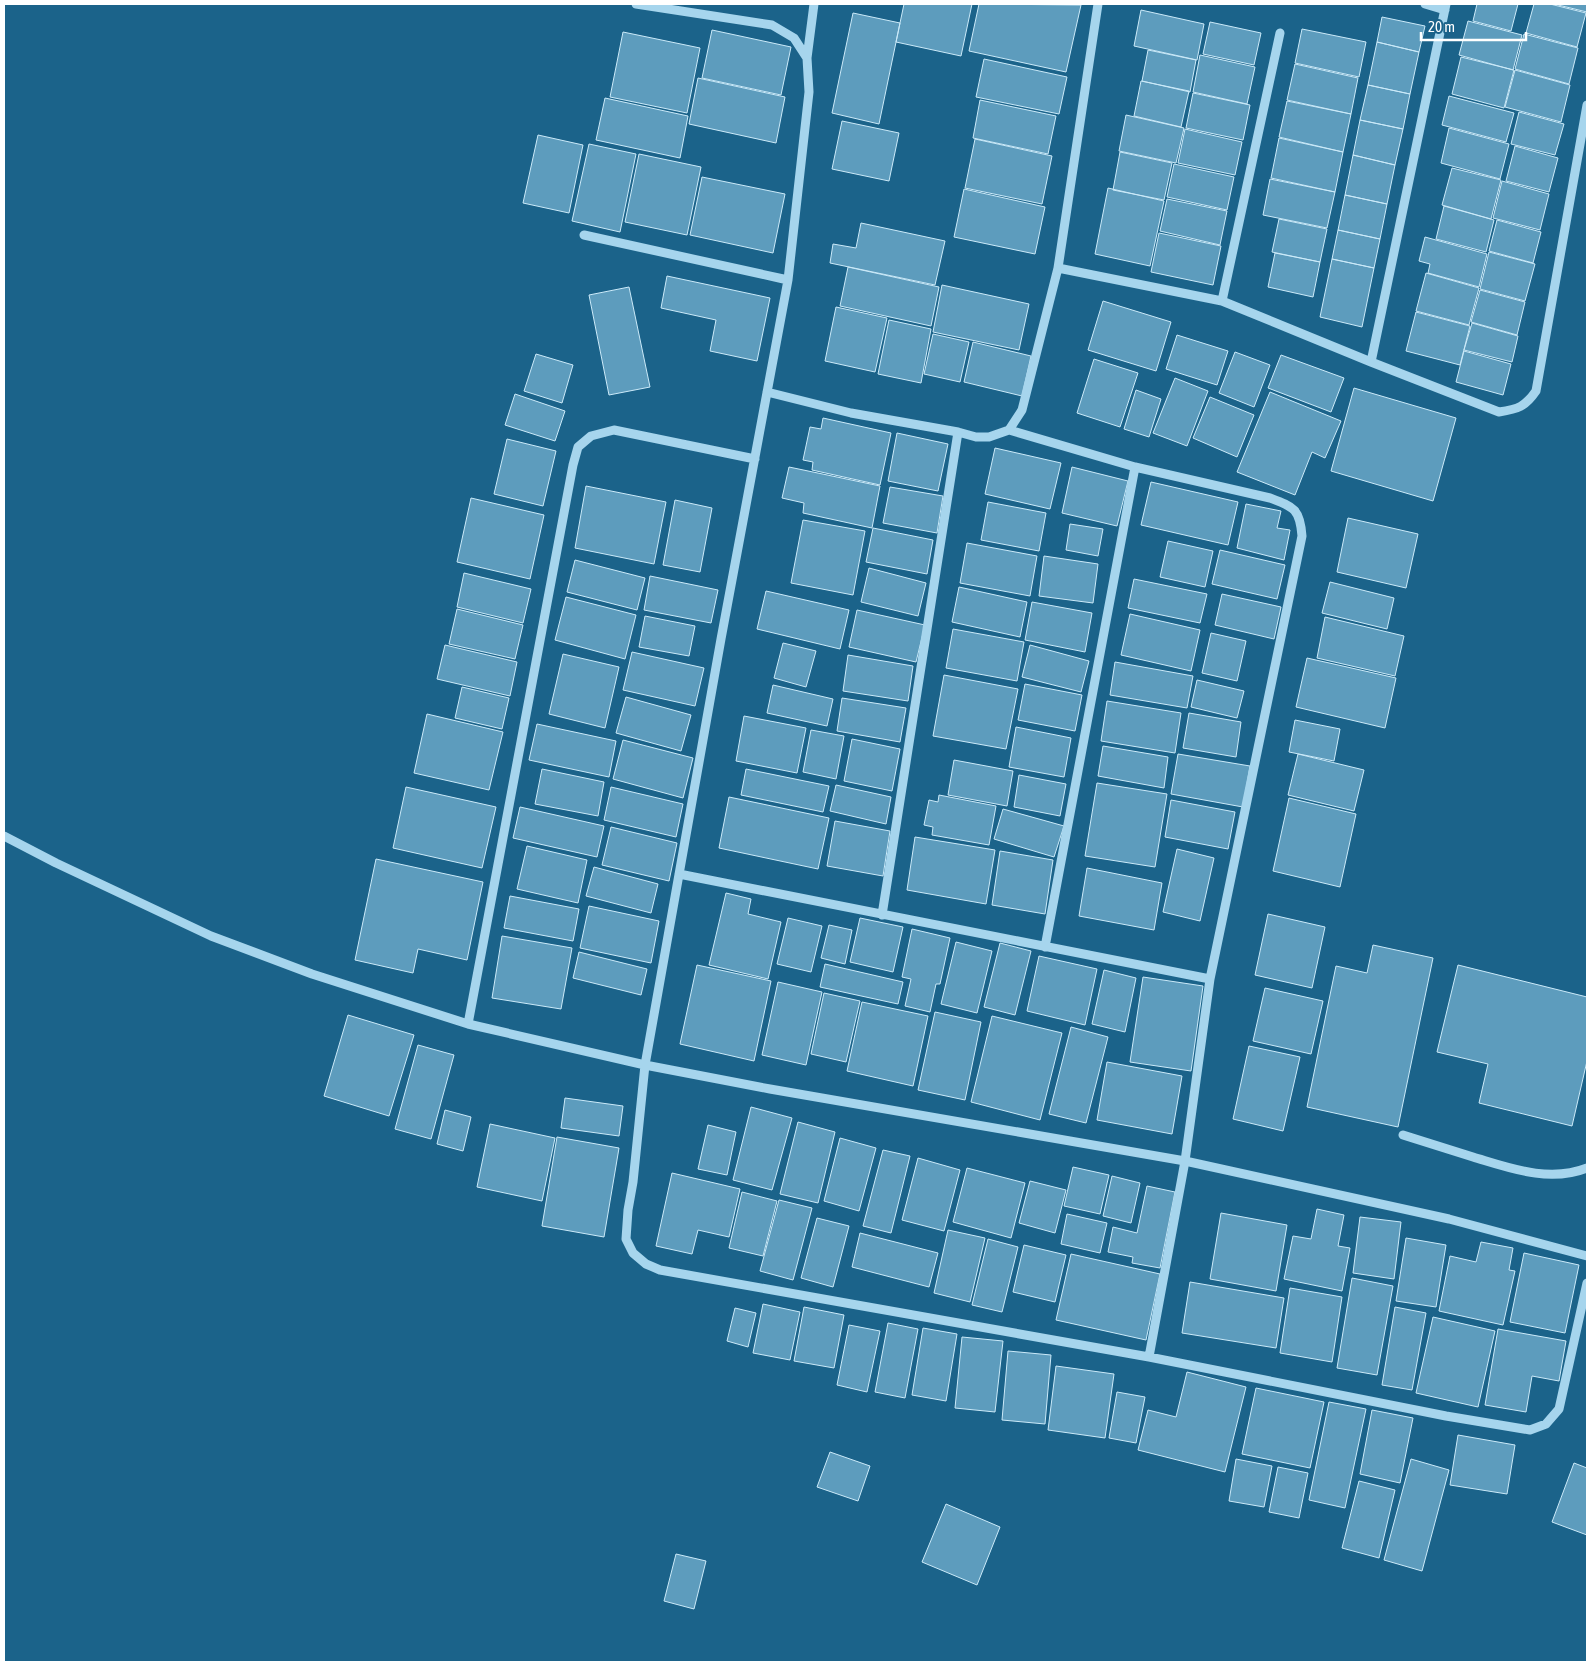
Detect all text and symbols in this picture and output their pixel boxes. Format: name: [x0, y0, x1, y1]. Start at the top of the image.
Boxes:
scale bar: [1421, 10, 1526, 42]
text: 20 m: [1428, 18, 1455, 35]

